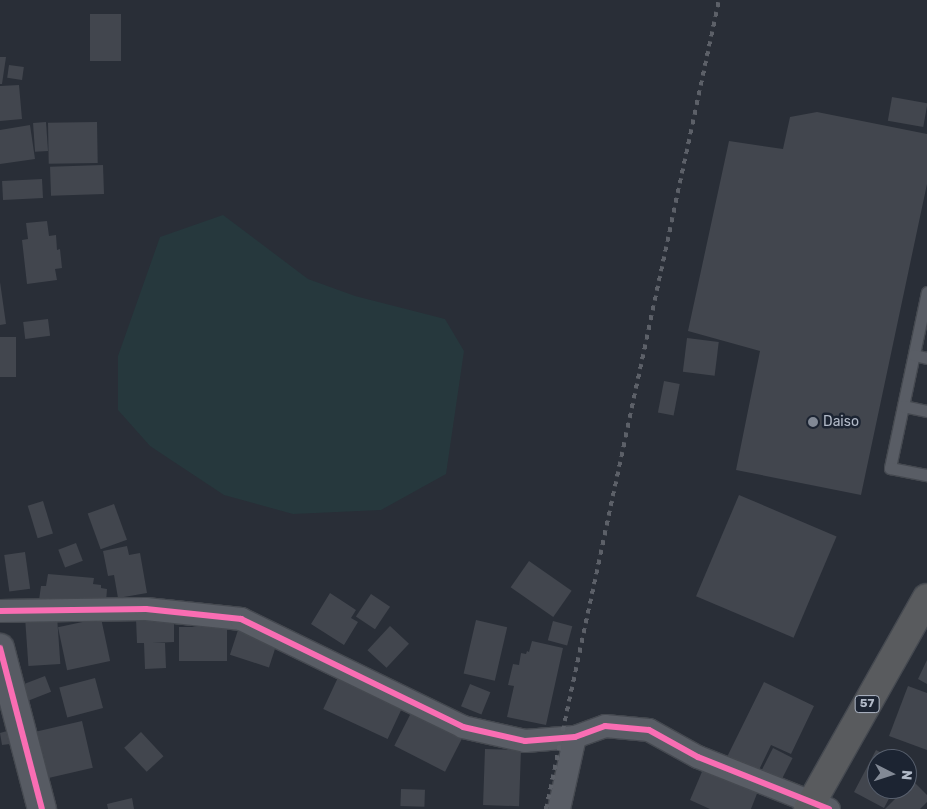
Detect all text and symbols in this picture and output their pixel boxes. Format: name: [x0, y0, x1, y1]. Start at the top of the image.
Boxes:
place label: Daiso: [823, 414, 859, 430]
marker: Daiso: [807, 416, 819, 428]
road number: 57: [854, 694, 880, 714]
north arrow: [867, 749, 917, 799]
text: N: [898, 769, 915, 781]

